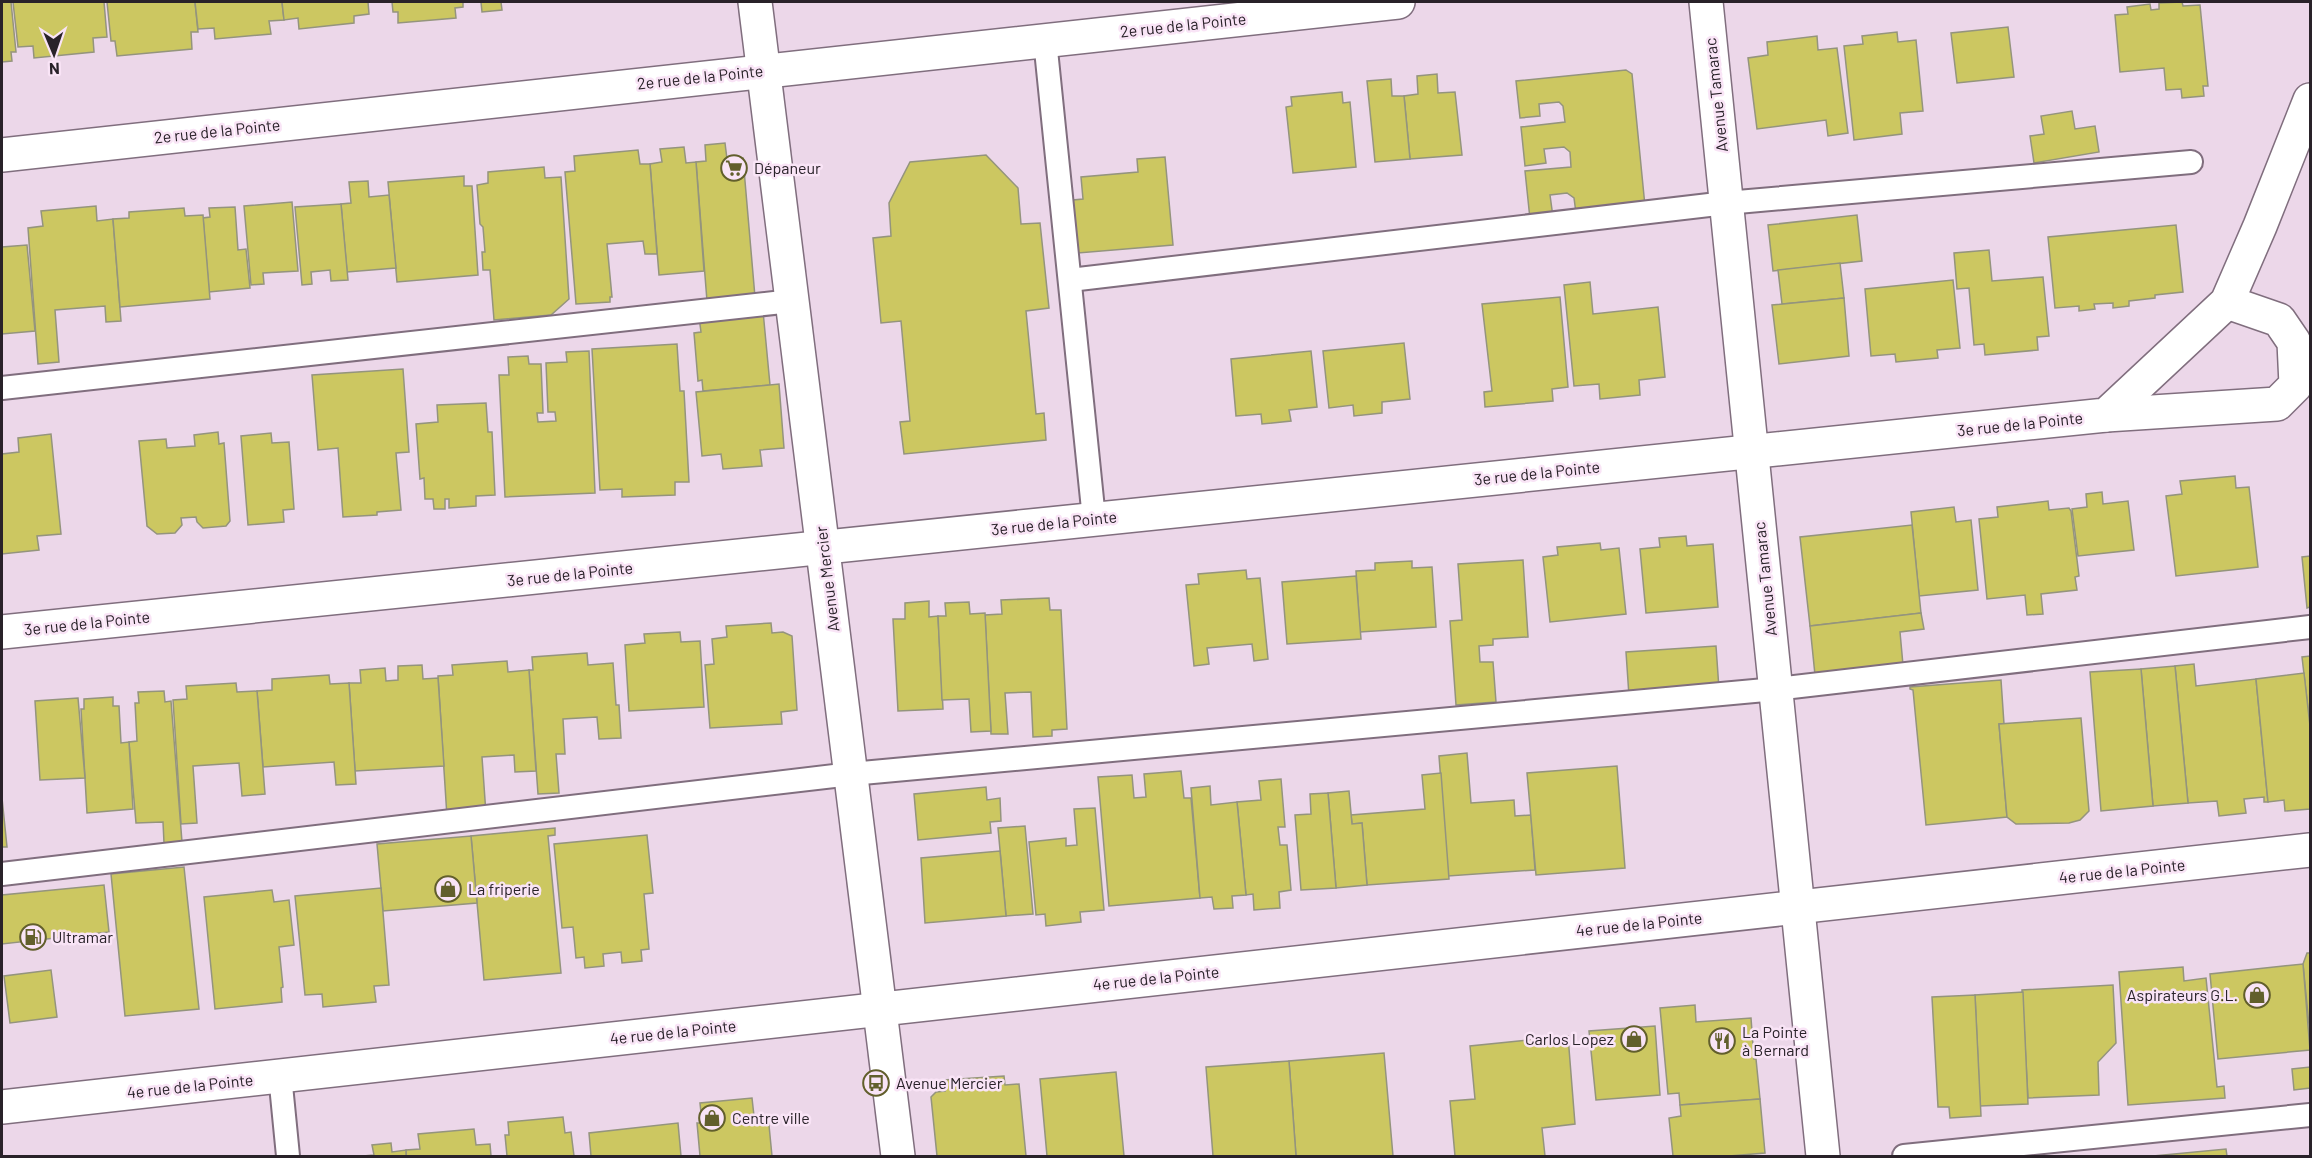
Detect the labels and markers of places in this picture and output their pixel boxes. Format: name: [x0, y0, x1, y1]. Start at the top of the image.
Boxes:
supermarket icon: Dépaneur: [719, 153, 749, 183]
place label: Dépaneur: [754, 158, 821, 177]
shop icon: La friperie: [433, 874, 463, 904]
place label: La friperie: [468, 879, 540, 898]
fuel station icon: Ultramar: [18, 922, 48, 952]
place label: Ultramar: [52, 927, 113, 946]
shop icon: Aspirateurs G.L.: [2242, 980, 2272, 1010]
place label: Aspirateurs G.L.: [2127, 985, 2238, 1004]
place label: La Pointe à Bernard: [1742, 1022, 1809, 1059]
shop icon: Carlos Lopez: [1619, 1024, 1649, 1054]
restaurant icon: La Pointe à Bernard: [1707, 1026, 1737, 1056]
place label: Carlos Lopez: [1525, 1029, 1614, 1048]
bus stop icon: Avenue Mercier: [861, 1068, 891, 1098]
place label: Avenue Mercier: [896, 1073, 1003, 1092]
shop icon: Centre ville: [697, 1103, 727, 1133]
place label: Centre ville: [732, 1108, 810, 1127]

